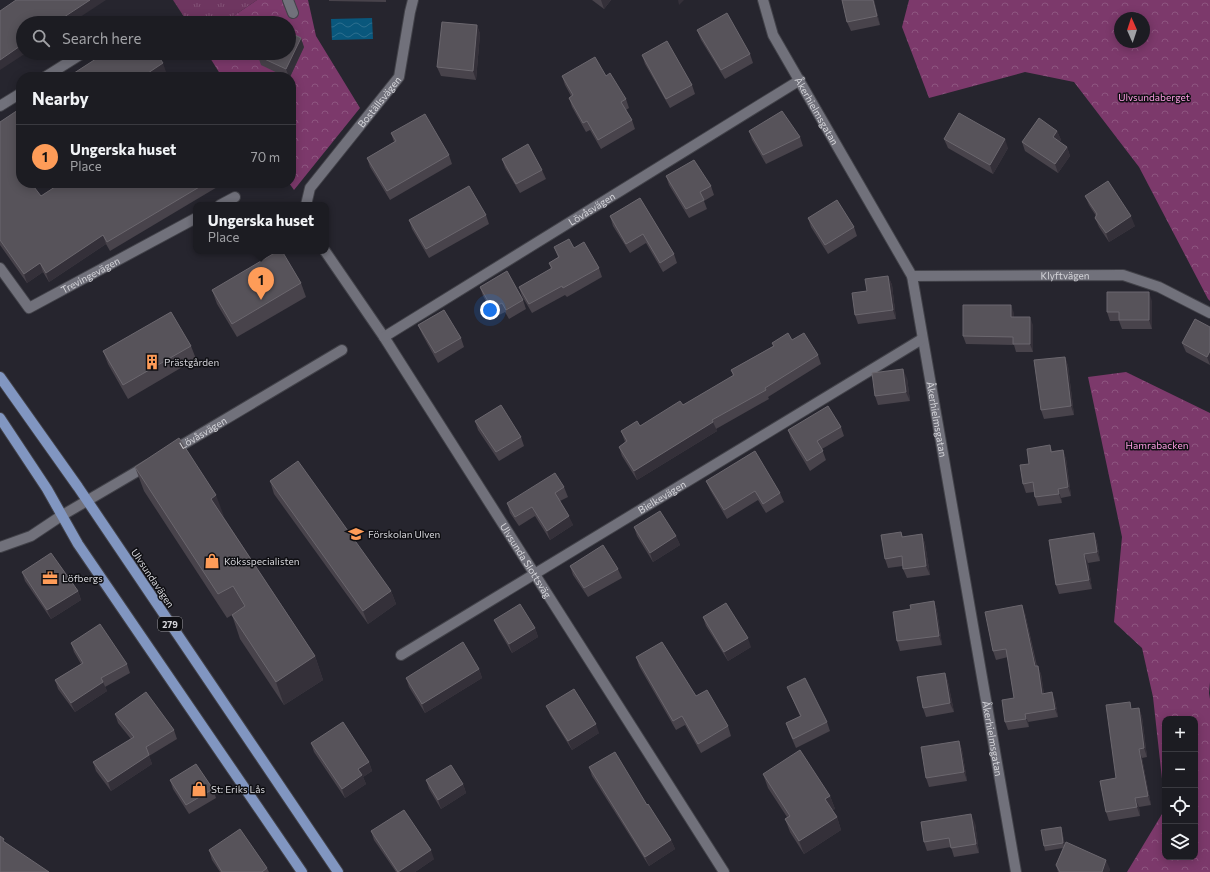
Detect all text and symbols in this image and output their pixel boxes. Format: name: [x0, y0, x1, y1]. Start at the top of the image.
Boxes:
north arrow: [1114, 12, 1150, 48]
search box: [16, 16, 296, 60]
icon: search: [30, 27, 52, 49]
text: Search here: [62, 29, 141, 47]
street label: Boställsvägen: [355, 74, 403, 130]
street label: Åkerhielmsgatan: [792, 75, 841, 147]
text: Nearby: [32, 88, 89, 109]
park label: Ulvsundaberget: [1118, 91, 1190, 103]
text: Ungerska huset: [70, 140, 176, 158]
text: 1: [42, 149, 48, 165]
text: 70 m: [251, 149, 280, 165]
text: Place: [70, 158, 102, 174]
street label: Lövåsvägen: [566, 190, 617, 228]
popup: [193, 202, 329, 254]
text: Ungerska huset: [208, 211, 314, 229]
text: Place: [208, 229, 239, 245]
street label: Trevingevägen: [59, 254, 122, 296]
pin: 1: [248, 267, 274, 300]
street label: Klyftvägen: [1040, 269, 1090, 281]
your location: [480, 300, 500, 320]
building icon: Prästgården: [143, 353, 161, 371]
place label: Prästgården: [164, 356, 219, 368]
street label: Åkerhielmsgatan: [925, 381, 949, 458]
street label: Lövåsvägen: [177, 414, 229, 451]
park label: Hamrabacken: [1126, 439, 1188, 451]
street label: Bielkevägen: [636, 478, 688, 516]
street label: Ulvsunda Slottsväg: [498, 521, 555, 601]
school or university icon: Förskolan Ulven: [347, 525, 365, 543]
place label: Förskolan Ulven: [368, 528, 440, 540]
street label: Ulvsundavägen: [129, 546, 177, 610]
shop icon: Köksspecialisten: [203, 552, 221, 570]
place label: Köksspecialisten: [224, 555, 299, 567]
office icon: Löfbergs: [41, 569, 59, 587]
place label: Löfbergs: [62, 572, 103, 584]
road number: 279: [158, 617, 182, 631]
street label: Åkerhielmsgatan: [980, 700, 1005, 777]
map controls: [1162, 716, 1198, 860]
button: +: [1162, 716, 1198, 752]
button: −: [1162, 752, 1198, 788]
shop icon: St: Eriks Lås: [190, 780, 208, 798]
place label: St: Eriks Lås: [211, 783, 265, 795]
button: locate: [1162, 788, 1198, 824]
button: layers: [1162, 824, 1198, 860]

